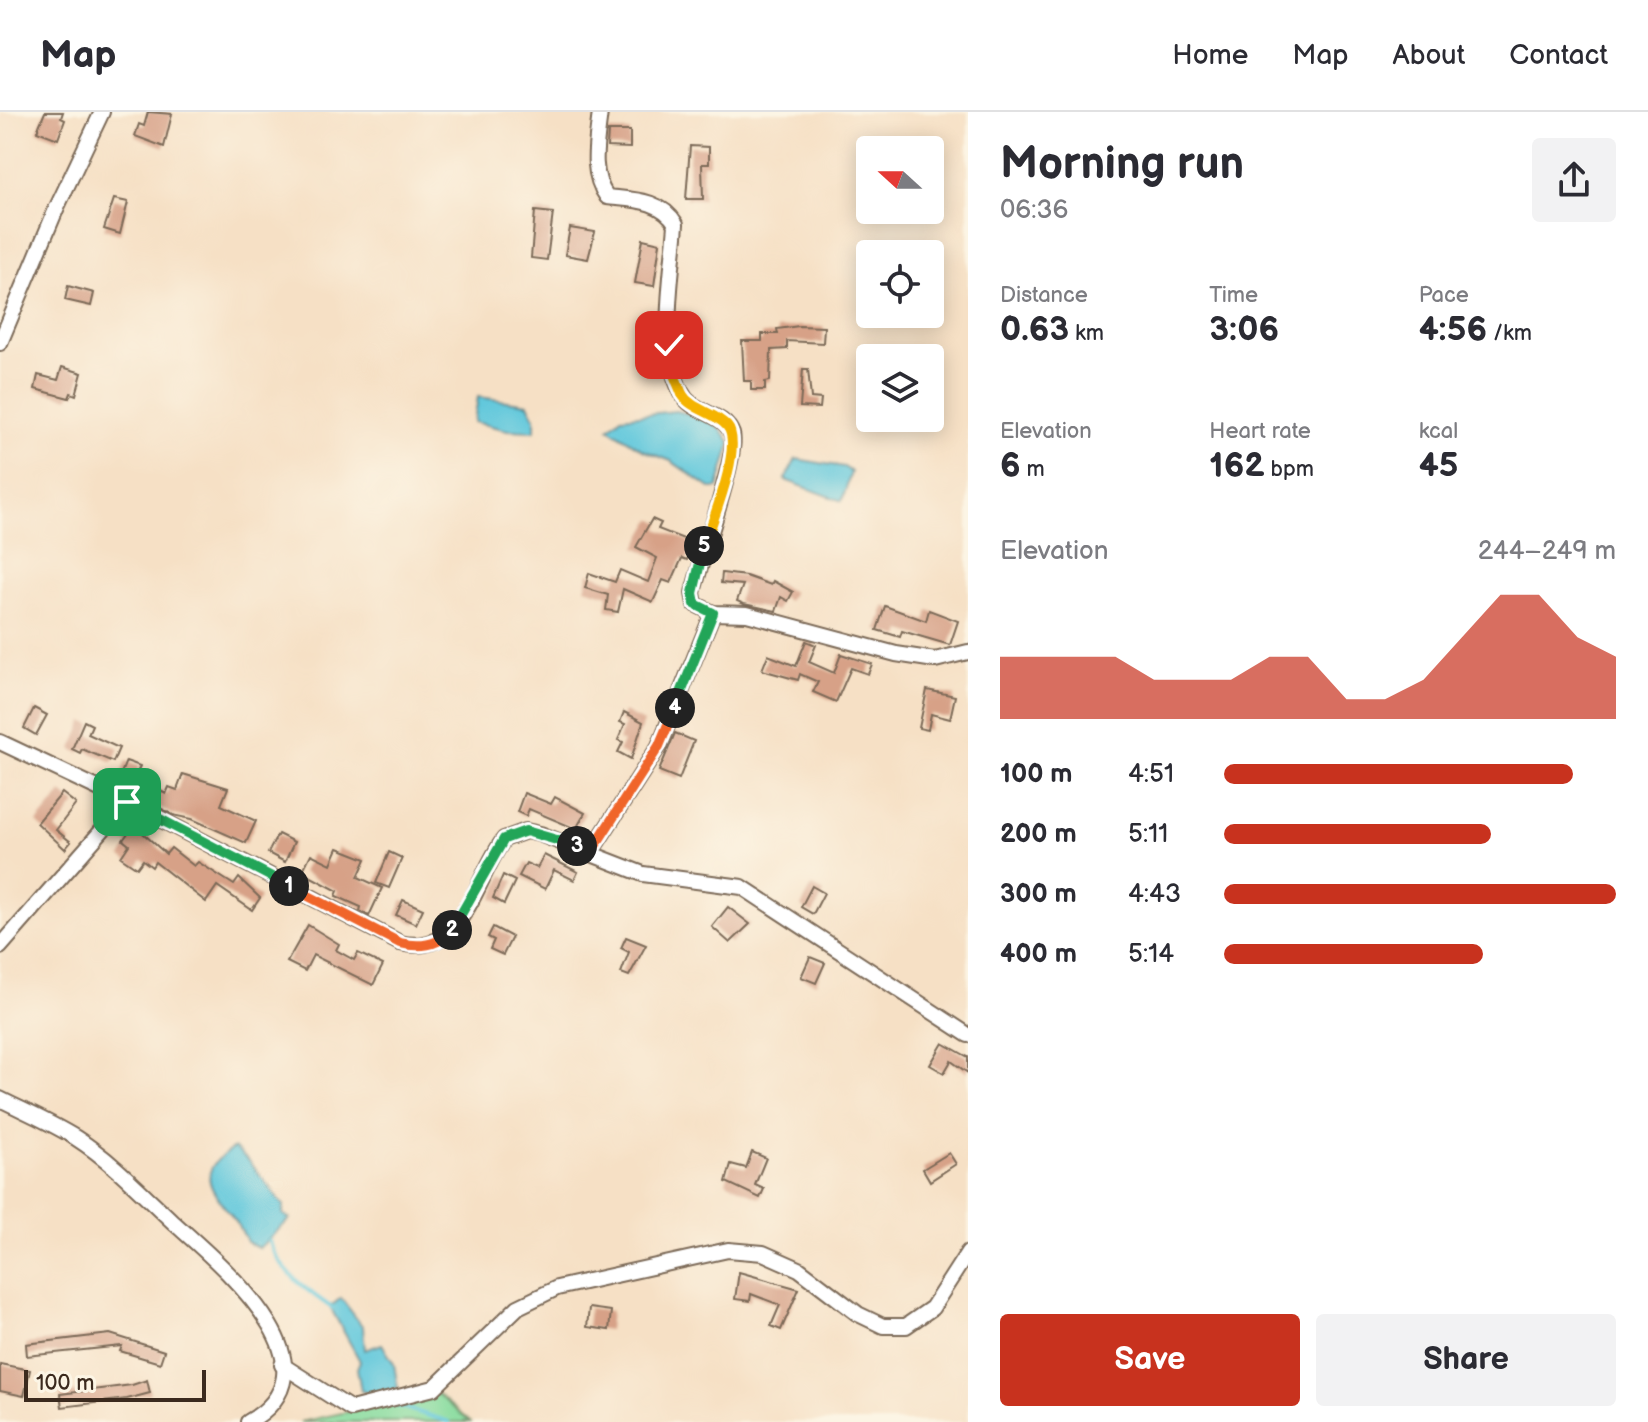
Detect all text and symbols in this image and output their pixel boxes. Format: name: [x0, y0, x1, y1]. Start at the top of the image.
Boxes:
text: Map: [40, 33, 116, 78]
text: Home: [1172, 39, 1248, 72]
text: Map: [1292, 39, 1349, 72]
text: About: [1393, 39, 1465, 72]
text: Contact: [1509, 39, 1608, 72]
north arrow: [856, 136, 944, 224]
map controls: [856, 136, 944, 432]
text: Morning run: [1000, 138, 1244, 191]
button: share: [1532, 138, 1616, 222]
text: 06:36: [1000, 195, 1068, 226]
button: locate: [856, 240, 944, 328]
text: Distance: [1000, 282, 1088, 309]
text: Time: [1209, 282, 1258, 309]
text: Pace: [1419, 282, 1469, 309]
text: 0.63: [1000, 309, 1069, 350]
text: 3:06: [1209, 309, 1279, 350]
text: 4:56: [1419, 309, 1487, 350]
pin: [635, 311, 703, 379]
text: km: [1069, 320, 1104, 347]
text: /km: [1487, 320, 1532, 347]
icon: check: [647, 323, 691, 367]
button: layers: [856, 344, 944, 432]
text: Elevation: [1000, 418, 1092, 445]
text: Heart rate: [1209, 418, 1311, 445]
text: kcal: [1419, 418, 1458, 445]
text: 6: [1000, 445, 1021, 486]
text: 162: [1209, 445, 1265, 486]
text: 45: [1419, 445, 1458, 486]
text: m: [1021, 456, 1045, 483]
text: bpm: [1265, 456, 1314, 483]
pin: 5: [684, 526, 724, 566]
text: 5: [698, 532, 710, 559]
text: Elevation: [1000, 536, 1108, 567]
text: 244–249 m: [1478, 536, 1616, 567]
pin: 4: [655, 688, 695, 728]
text: 4: [669, 694, 681, 721]
text: 100 m: [1000, 759, 1073, 790]
text: 4:51: [1128, 759, 1174, 790]
pin: [93, 768, 161, 836]
icon: arrive: [105, 780, 149, 824]
text: 200 m: [1000, 819, 1077, 850]
text: 5:11: [1128, 819, 1168, 850]
pin: 3: [557, 826, 597, 866]
text: 3: [571, 832, 583, 859]
pin: 1: [269, 866, 309, 906]
text: 1: [284, 872, 294, 899]
text: 300 m: [1000, 879, 1077, 910]
text: 4:43: [1128, 879, 1181, 910]
pin: 2: [432, 910, 472, 950]
text: 2: [445, 916, 459, 943]
text: 400 m: [1000, 939, 1077, 970]
text: 5:14: [1128, 939, 1174, 970]
button: Save: [1000, 1314, 1300, 1406]
button: Share: [1316, 1314, 1616, 1406]
scale bar: [24, 1366, 206, 1402]
text: 100 m: [36, 1370, 95, 1397]

